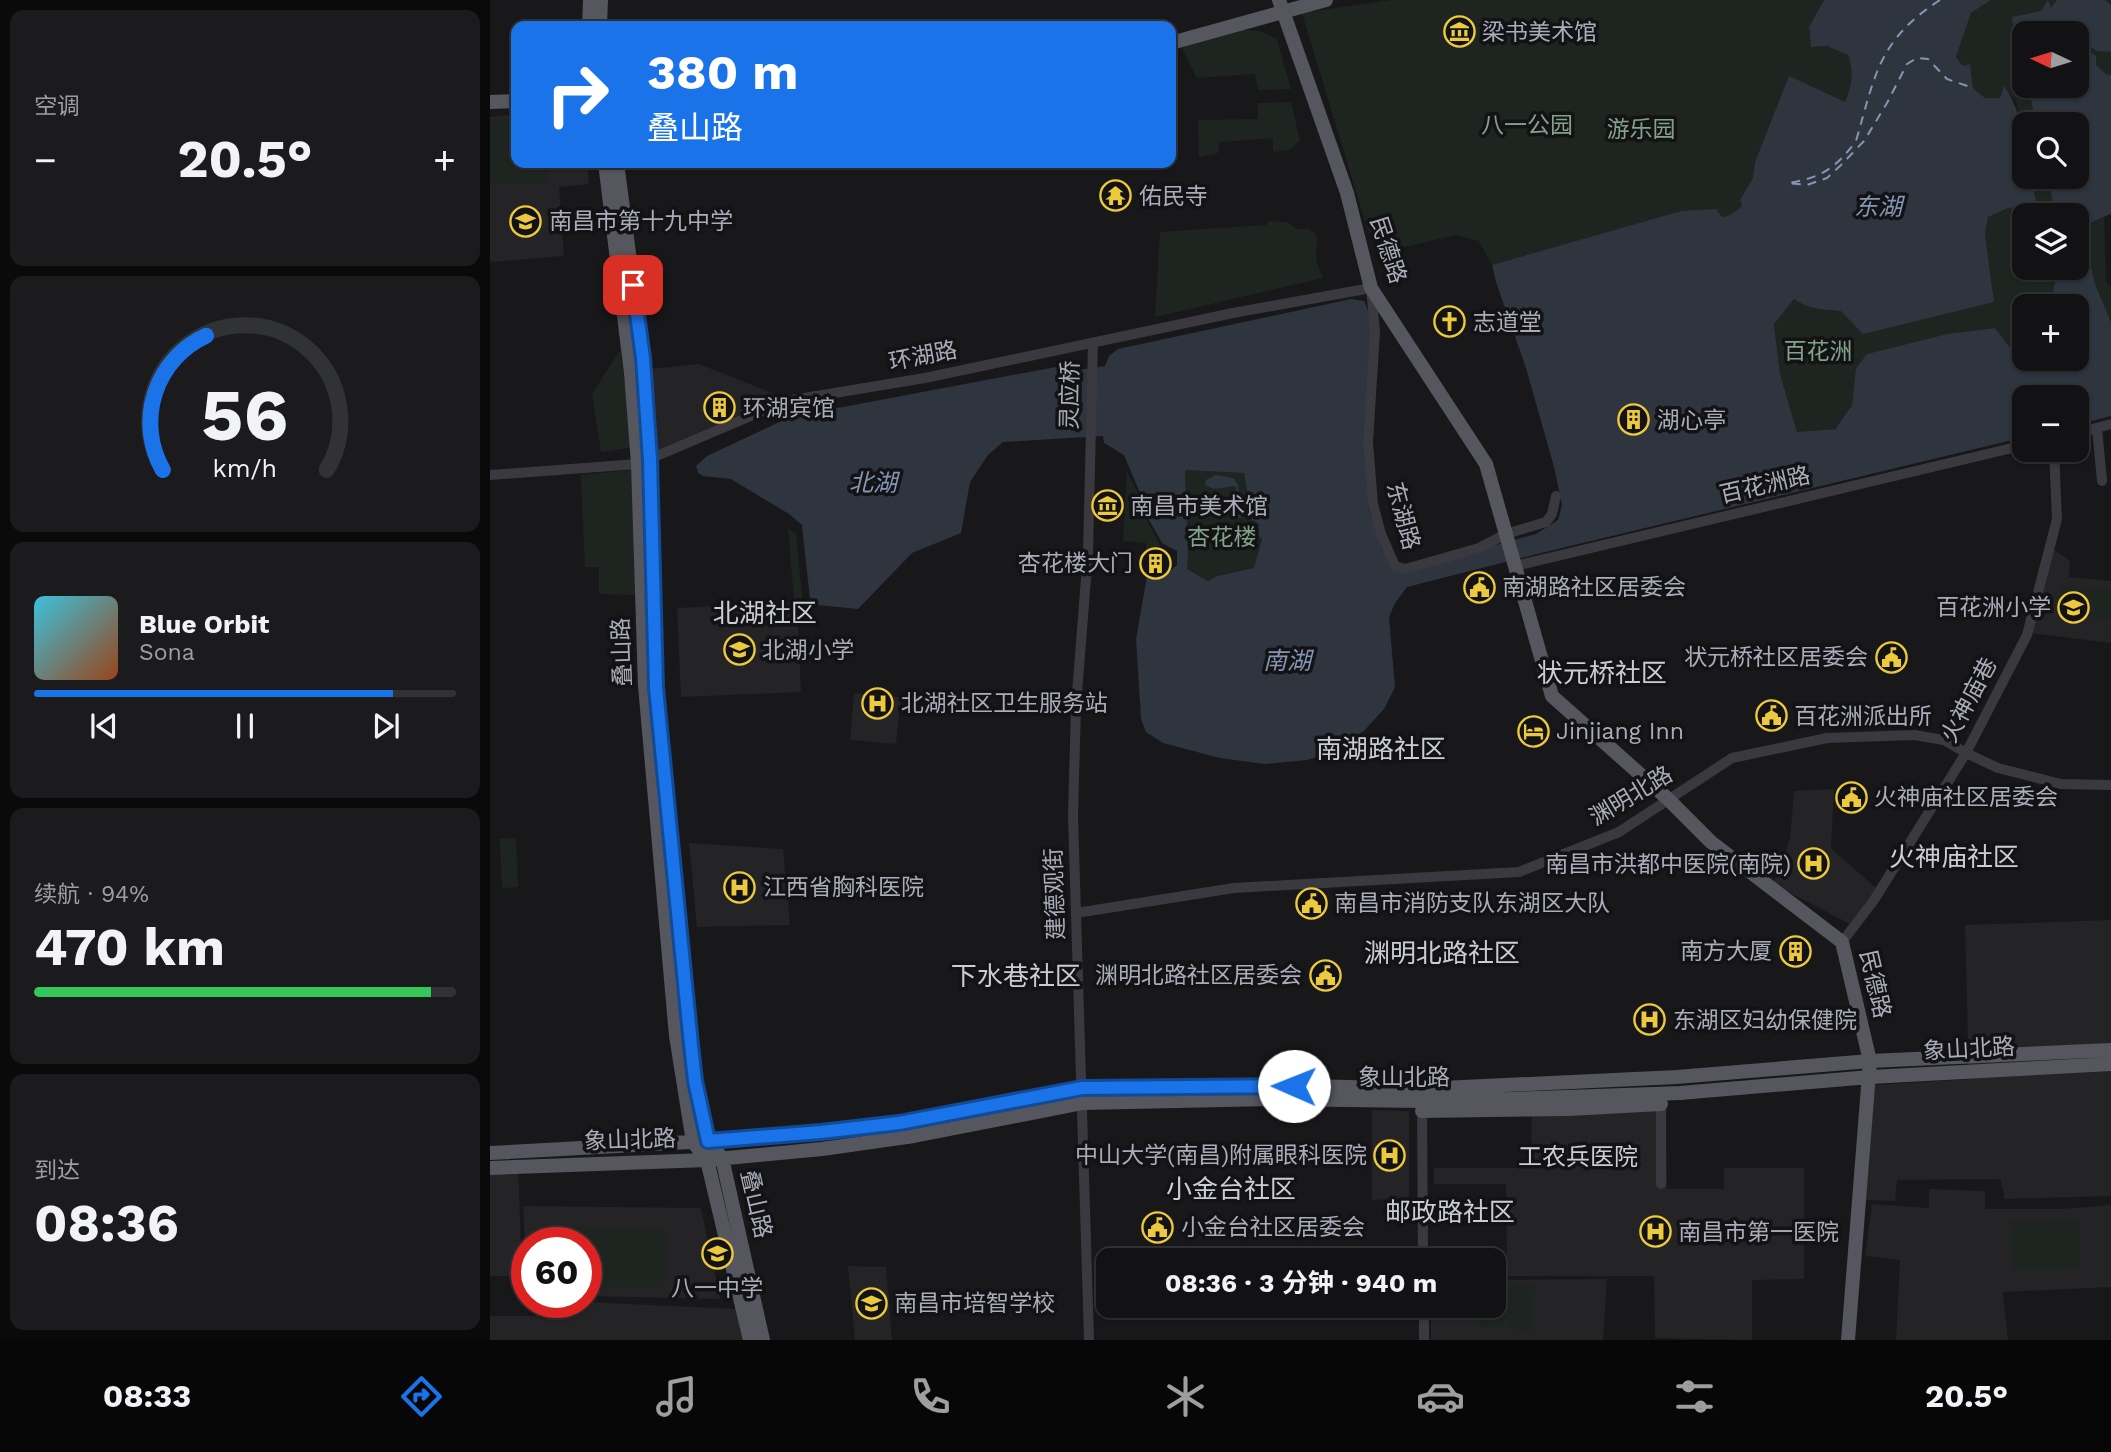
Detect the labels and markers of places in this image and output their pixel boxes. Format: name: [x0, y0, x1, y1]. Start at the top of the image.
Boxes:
museum icon: 梁书美术馆: [1442, 15, 1476, 49]
place label: 梁书美术馆: [1482, 19, 1597, 46]
temple icon: 佑民寺: [1099, 179, 1133, 213]
place label: 佑民寺: [1139, 183, 1208, 210]
school or university icon: 南昌市第十九中学: [509, 204, 543, 238]
place label: 南昌市第十九中学: [549, 208, 733, 235]
pin: [603, 255, 663, 315]
church icon: 志道堂: [1433, 305, 1467, 339]
place label: 志道堂: [1473, 309, 1542, 336]
building icon: 环湖宾馆: [703, 391, 737, 425]
place label: 环湖宾馆: [743, 395, 835, 422]
building icon: 湖心亭: [1617, 403, 1651, 437]
place label: 湖心亭: [1657, 407, 1726, 434]
museum icon: 南昌市美术馆: [1090, 489, 1124, 523]
place label: 南昌市美术馆: [1130, 493, 1268, 520]
building icon: 杏花楼大门: [1139, 546, 1173, 580]
place label: 杏花楼大门: [1018, 550, 1133, 577]
public building icon: 南湖路社区居委会: [1462, 570, 1496, 604]
place label: 南湖路社区居委会: [1502, 574, 1686, 601]
school or university icon: 百花洲小学: [2057, 590, 2091, 624]
place label: 百花洲小学: [1936, 594, 2051, 621]
school or university icon: 北湖小学: [722, 633, 756, 667]
place label: 北湖小学: [762, 637, 854, 664]
public building icon: 状元桥社区居委会: [1874, 640, 1908, 674]
place label: 状元桥社区居委会: [1684, 644, 1868, 671]
hospital icon: 北湖社区卫生服务站: [861, 686, 895, 720]
place label: 北湖社区卫生服务站: [901, 690, 1108, 717]
public building icon: 百花洲派出所: [1754, 699, 1788, 733]
place label: 百花洲派出所: [1794, 703, 1932, 730]
hotel icon: Jinjiang Inn: [1516, 714, 1550, 748]
place label: Jinjiang Inn: [1556, 718, 1684, 745]
public building icon: 火神庙社区居委会: [1834, 780, 1868, 814]
place label: 火神庙社区居委会: [1874, 784, 2058, 811]
hospital icon: 南昌市洪都中医院(南院): [1797, 847, 1831, 881]
place label: 南昌市洪都中医院(南院): [1545, 851, 1791, 878]
hospital icon: 江西省胸科医院: [723, 870, 757, 904]
place label: 江西省胸科医院: [763, 874, 924, 901]
public building icon: 南昌市消防支队东湖区大队: [1294, 886, 1328, 920]
place label: 南昌市消防支队东湖区大队: [1334, 890, 1610, 917]
building icon: 南方大厦: [1778, 934, 1812, 968]
place label: 南方大厦: [1680, 938, 1772, 965]
public building icon: 渊明北路社区居委会: [1308, 958, 1342, 992]
place label: 渊明北路社区居委会: [1095, 962, 1302, 989]
hospital icon: 东湖区妇幼保健院: [1633, 1003, 1667, 1037]
place label: 东湖区妇幼保健院: [1673, 1007, 1857, 1034]
hospital icon: 中山大学(南昌)附属眼科医院: [1373, 1138, 1407, 1172]
place label: 中山大学(南昌)附属眼科医院: [1075, 1142, 1367, 1169]
public building icon: 小金台社区居委会: [1141, 1210, 1175, 1244]
place label: 小金台社区居委会: [1181, 1214, 1365, 1241]
hospital icon: 南昌市第一医院: [1638, 1215, 1672, 1249]
place label: 南昌市第一医院: [1678, 1219, 1839, 1246]
school or university icon: 八一中学: [700, 1237, 734, 1271]
place label: 八一中学: [671, 1275, 763, 1302]
school or university icon: 南昌市培智学校: [854, 1286, 888, 1320]
place label: 南昌市培智学校: [894, 1290, 1055, 1317]

